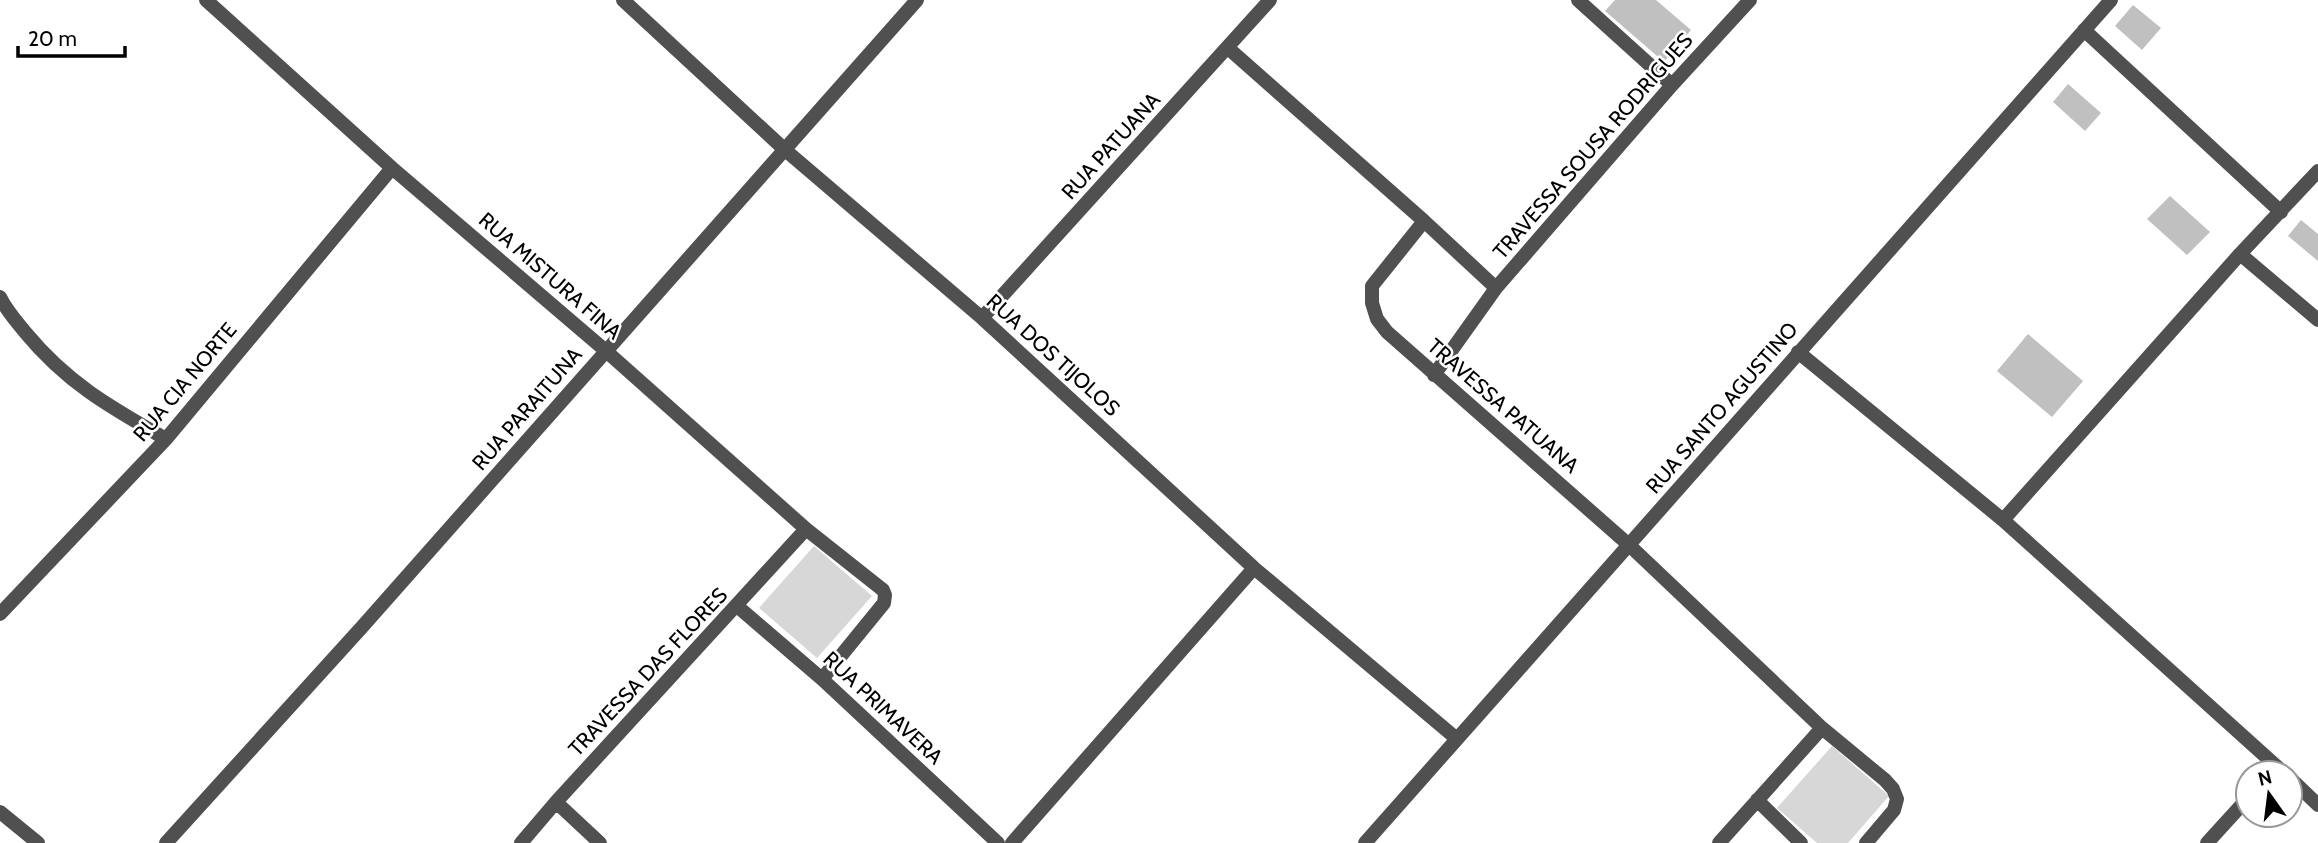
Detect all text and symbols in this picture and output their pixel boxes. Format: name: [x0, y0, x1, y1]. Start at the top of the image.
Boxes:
scale bar: [18, 14, 124, 58]
text: 20 m: [28, 26, 77, 51]
street label: TRAVESSA SOUSA RODRIGUES: [1488, 28, 1698, 264]
street label: RUA PATUANA: [1056, 87, 1165, 204]
street label: RUA MISTURA FINA: [474, 207, 627, 344]
street label: RUA DOS TIJOLOS: [982, 288, 1125, 421]
street label: RUA CIA NORTE: [128, 317, 242, 446]
street label: RUA SANTO AGUSTINO: [1640, 317, 1803, 498]
street label: TRAVESSA PATUANA: [1423, 333, 1584, 478]
street label: RUA PARAITUNA: [467, 342, 587, 475]
street label: TRAVESSA DAS FLORES: [563, 582, 732, 761]
street label: RUA PRIMAVERA: [818, 646, 948, 769]
north arrow: [2234, 759, 2304, 829]
text: N: [2256, 765, 2274, 791]

